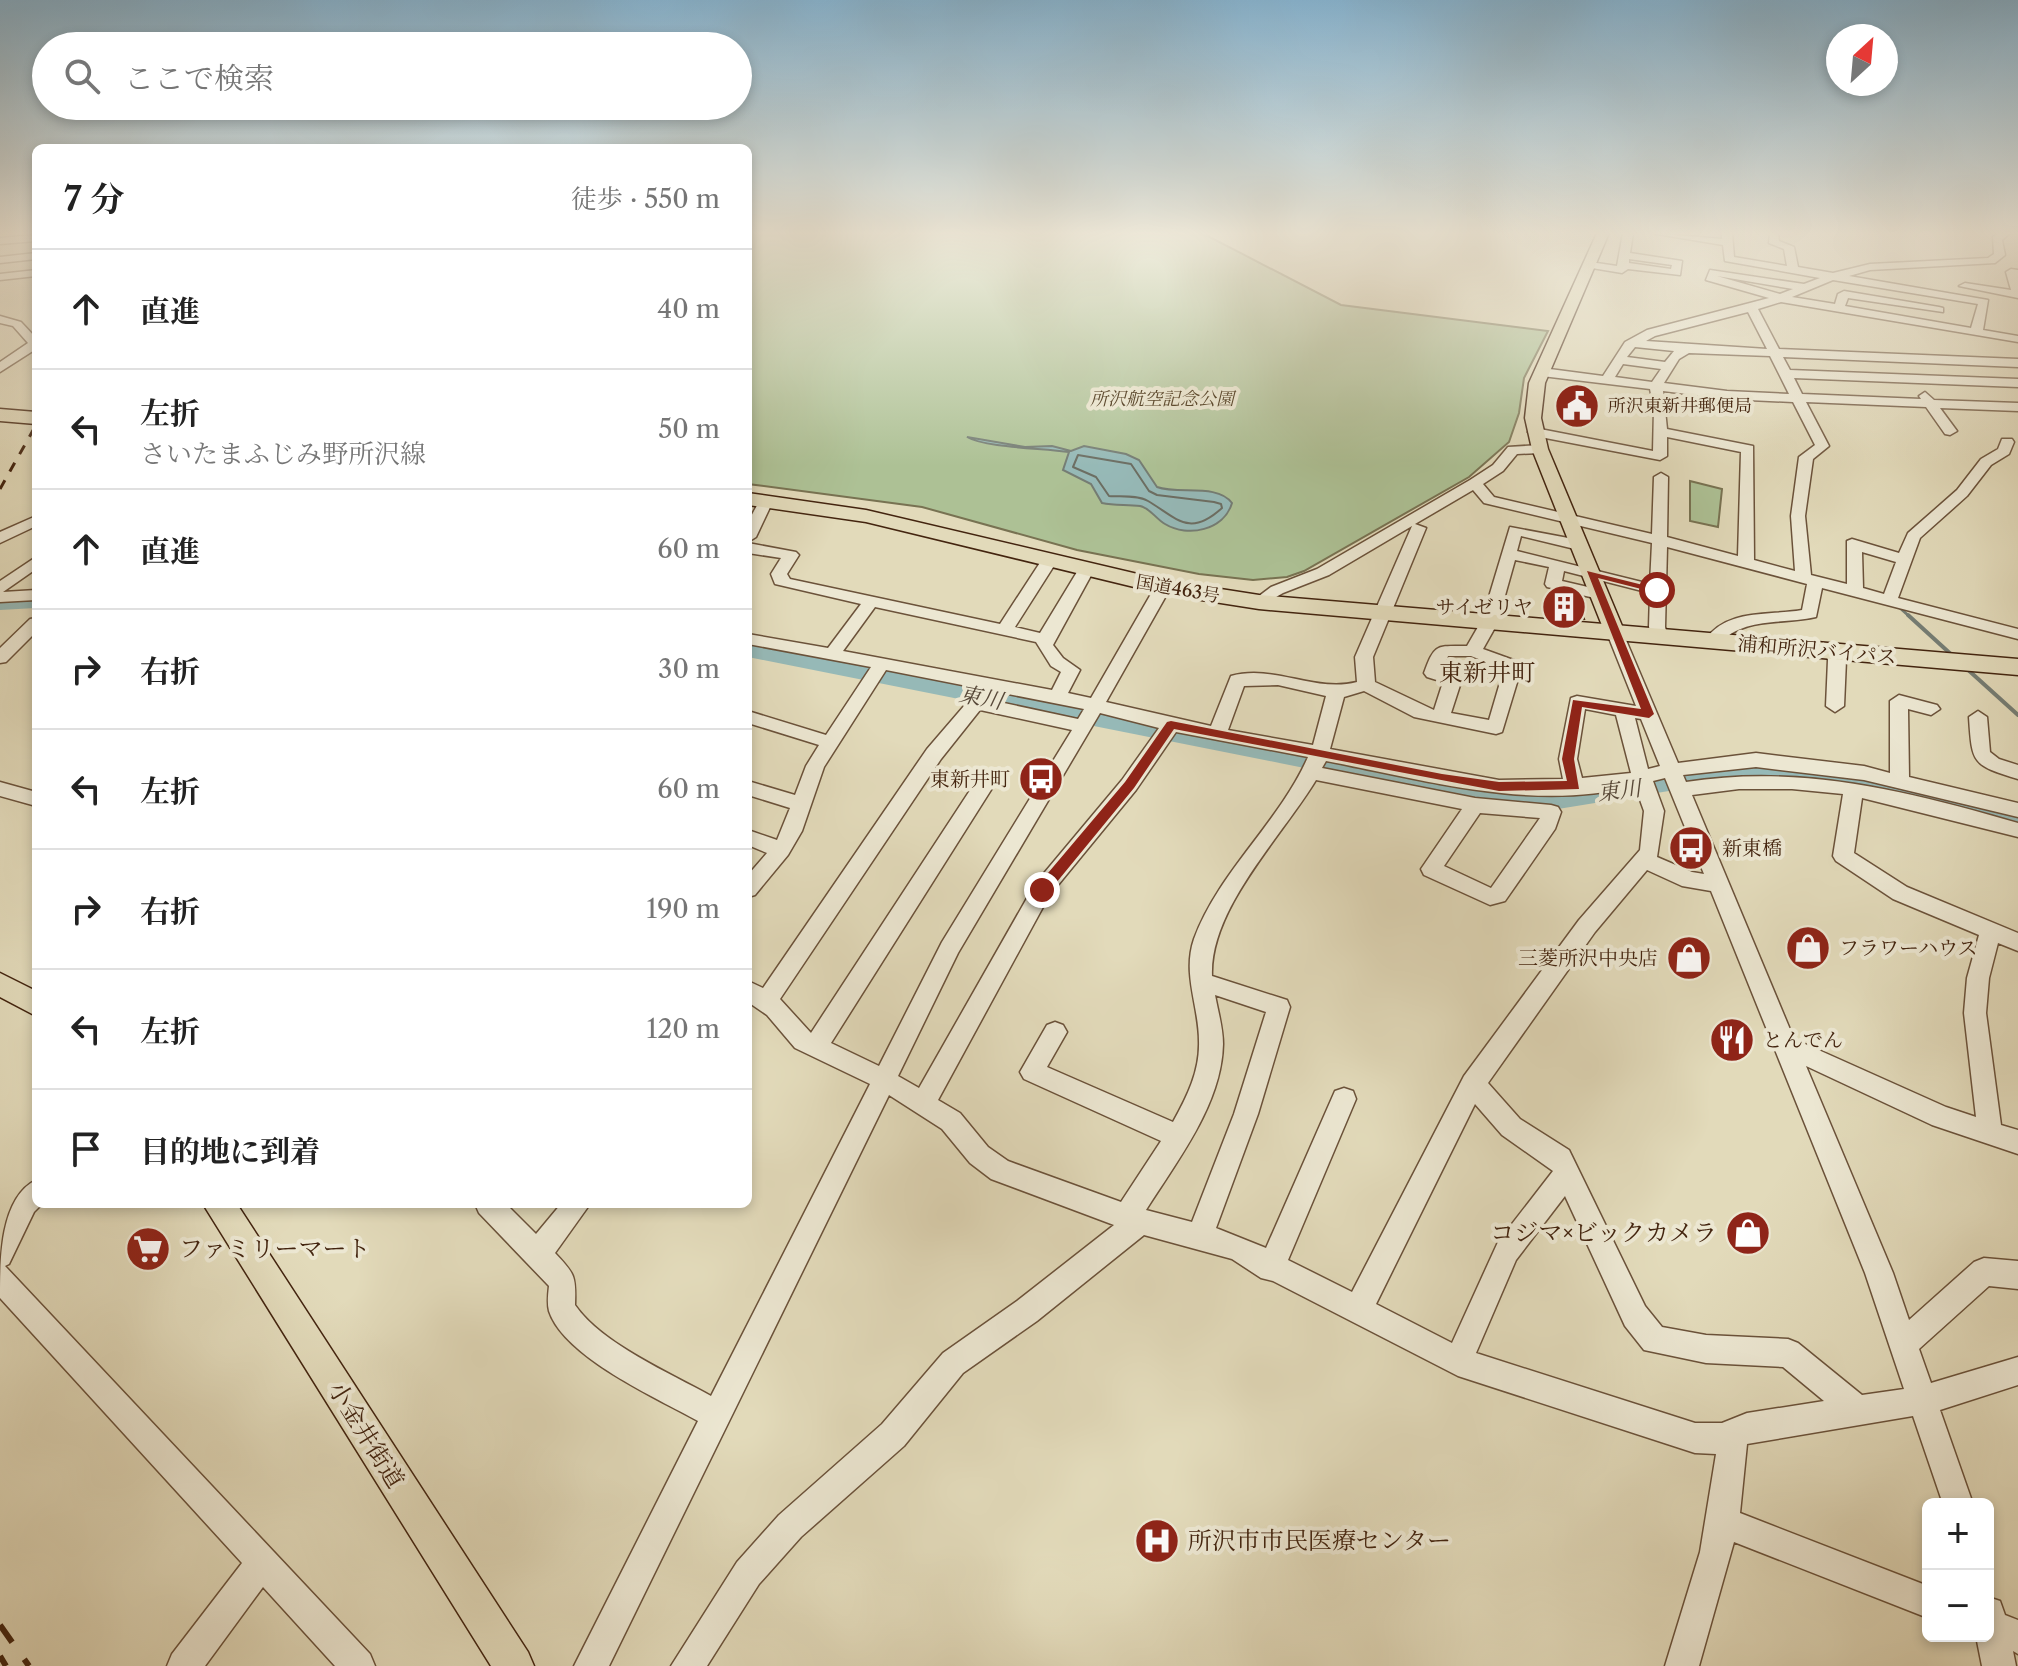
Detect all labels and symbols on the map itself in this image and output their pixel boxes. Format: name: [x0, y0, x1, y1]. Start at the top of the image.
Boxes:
north arrow: [1826, 24, 1898, 96]
public building icon: 所沢東新井郵便局: [1553, 382, 1601, 430]
park label: 所沢航空記念公園: [1090, 388, 1237, 410]
place label: 所沢東新井郵便局: [1608, 395, 1752, 417]
street label: 国道463号: [1134, 571, 1222, 607]
route start: [1639, 572, 1675, 608]
building icon: サイゼリヤ: [1540, 583, 1588, 631]
place label: サイゼリヤ: [1435, 595, 1533, 619]
street label: 浦和所沢バイパス: [1736, 631, 1898, 669]
district label: 東新井町: [1439, 658, 1535, 687]
water label: 東川: [957, 680, 1007, 715]
bus stop icon: 東新井町: [1017, 755, 1065, 803]
place label: 東新井町: [930, 767, 1010, 791]
water label: 東川: [1596, 774, 1645, 807]
bus stop icon: 新東橋: [1667, 824, 1715, 872]
place label: 新東橋: [1722, 836, 1782, 860]
route end: [1024, 872, 1060, 908]
shop icon: フラワーハウス: [1784, 924, 1832, 972]
shop icon: 三菱所沢中央店: [1665, 934, 1713, 982]
place label: フラワーハウス: [1839, 936, 1977, 960]
place label: 三菱所沢中央店: [1518, 946, 1658, 970]
restaurant icon: とんでん: [1708, 1016, 1756, 1064]
place label: とんでん: [1763, 1028, 1843, 1052]
shop icon: コジマ×ビックカメラ: [1724, 1209, 1772, 1257]
place label: コジマ×ビックカメラ: [1490, 1218, 1717, 1247]
supermarket icon: ファミリーマート: [124, 1225, 172, 1273]
place label: ファミリーマート: [179, 1234, 371, 1263]
street label: 小金井街道: [322, 1376, 411, 1493]
hospital icon: 所沢市市民医療センター: [1133, 1517, 1181, 1565]
place label: 所沢市市民医療センター: [1188, 1526, 1451, 1555]

